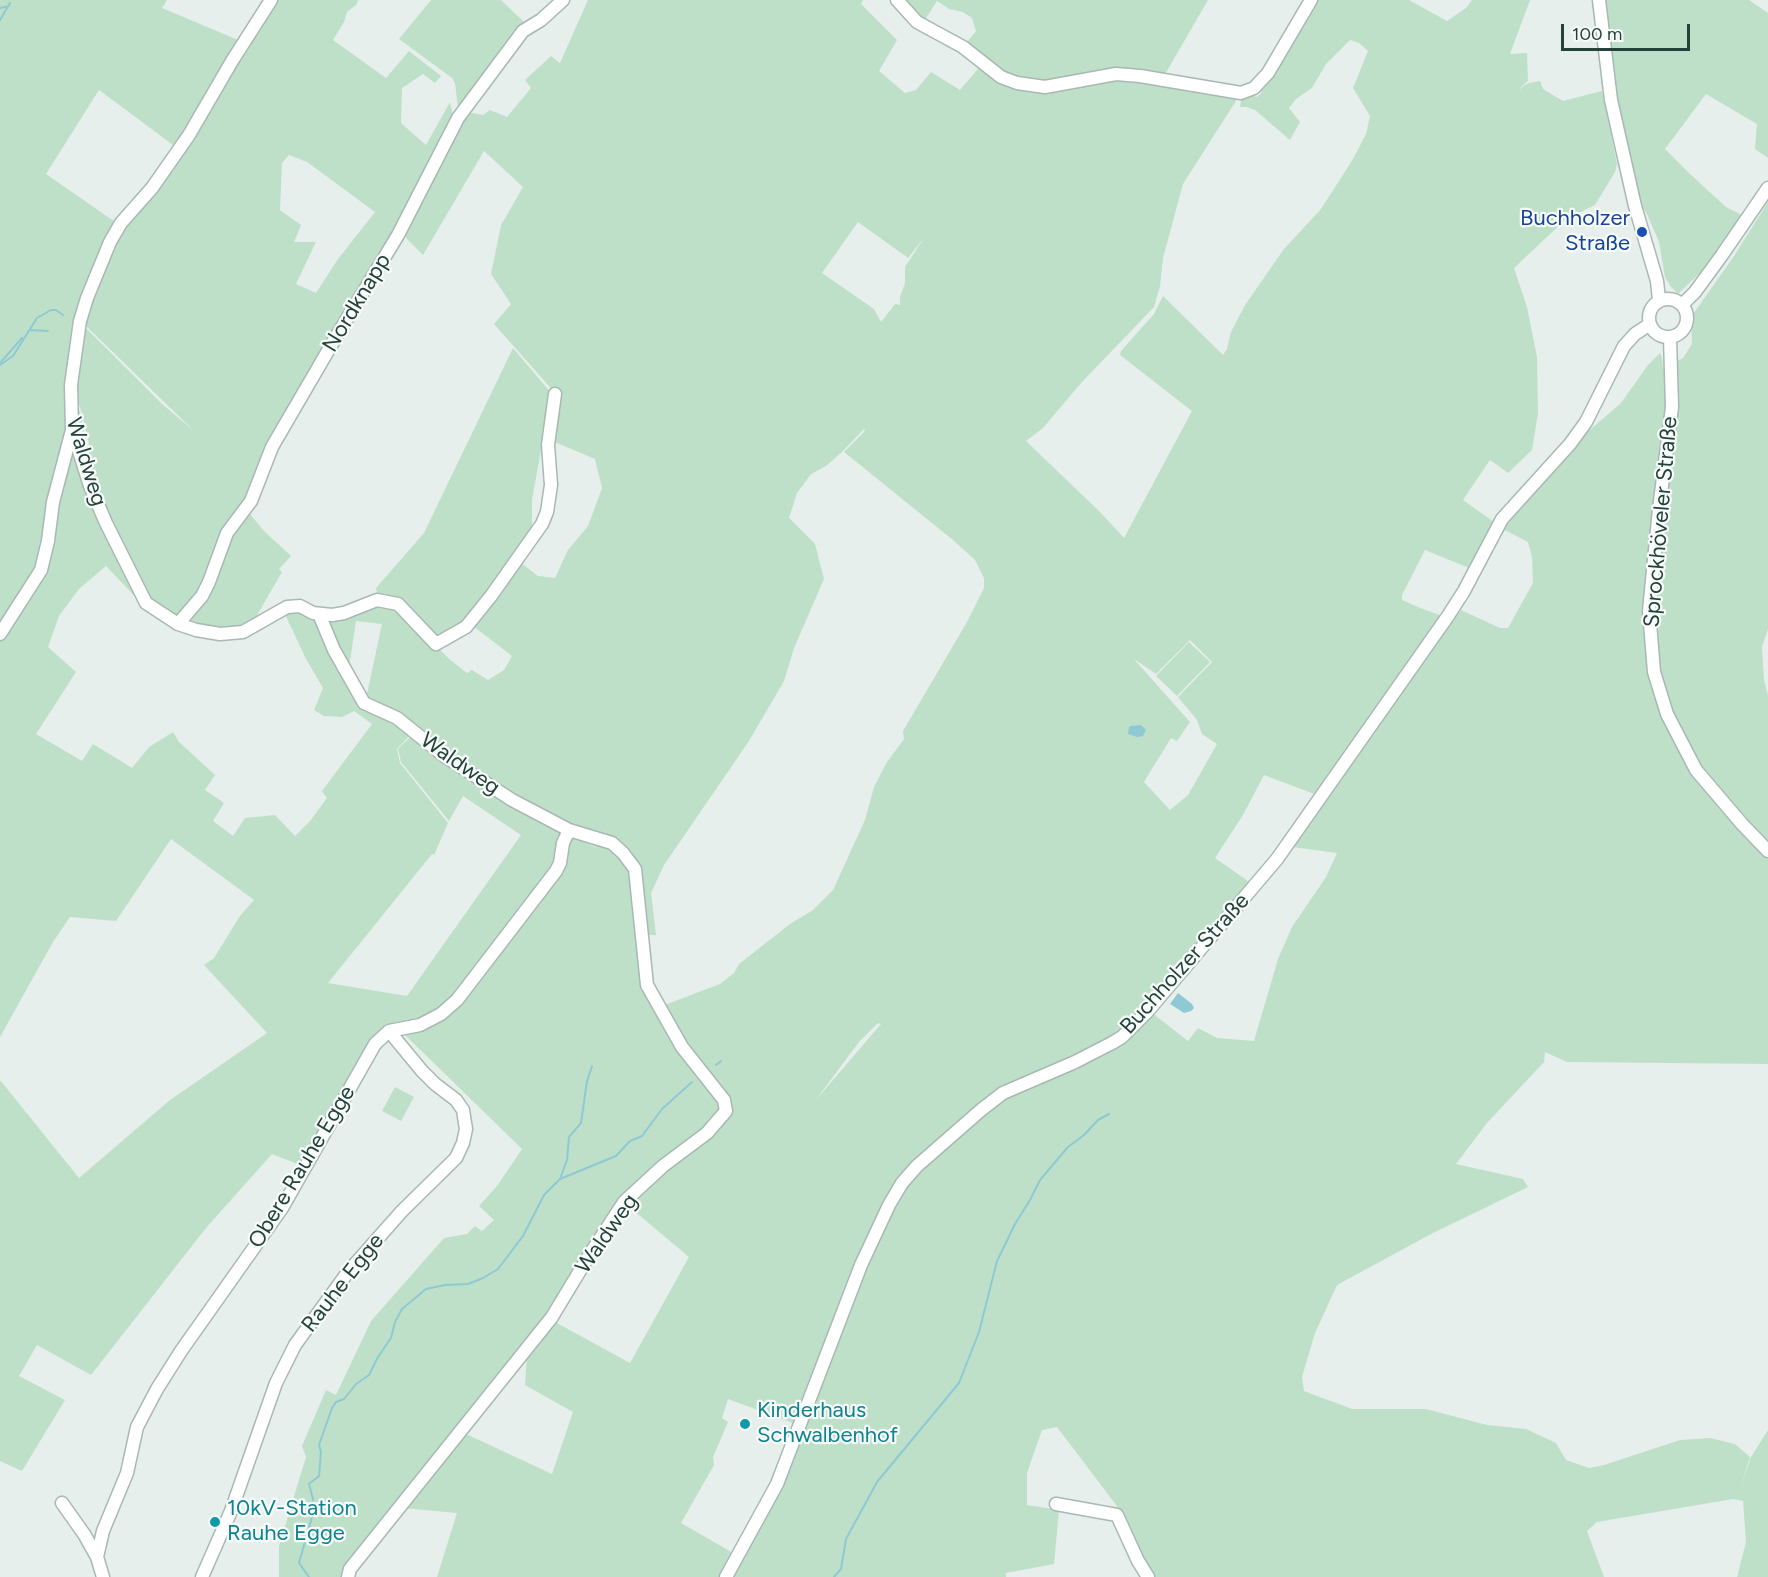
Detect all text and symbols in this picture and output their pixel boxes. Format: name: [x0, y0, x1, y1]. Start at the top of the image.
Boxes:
scale bar: [1564, 12, 1693, 50]
text: 100 m: [1572, 23, 1622, 45]
place label: Buchholzer Straße: [1520, 206, 1630, 258]
marker: Buchholzer Straße: [1635, 225, 1649, 239]
street label: Nordknapp: [317, 249, 397, 357]
street label: Waldweg: [60, 415, 112, 509]
street label: Sprockhöveler Straße: [1639, 415, 1683, 629]
street label: Waldweg: [415, 727, 505, 801]
street label: Buchholzer Straße: [1115, 888, 1255, 1040]
street label: Obere Rauhe Egge: [243, 1081, 361, 1253]
street label: Waldweg: [570, 1189, 644, 1279]
street label: Rauhe Egge: [296, 1228, 390, 1338]
place label: Kinderhaus Schwalbenhof: [757, 1398, 898, 1450]
marker: Kinderhaus Schwalbenhof: [738, 1417, 752, 1431]
place label: 10kV-Station Rauhe Egge: [227, 1496, 357, 1548]
marker: 10kV-Station Rauhe Egge: [208, 1515, 222, 1529]

